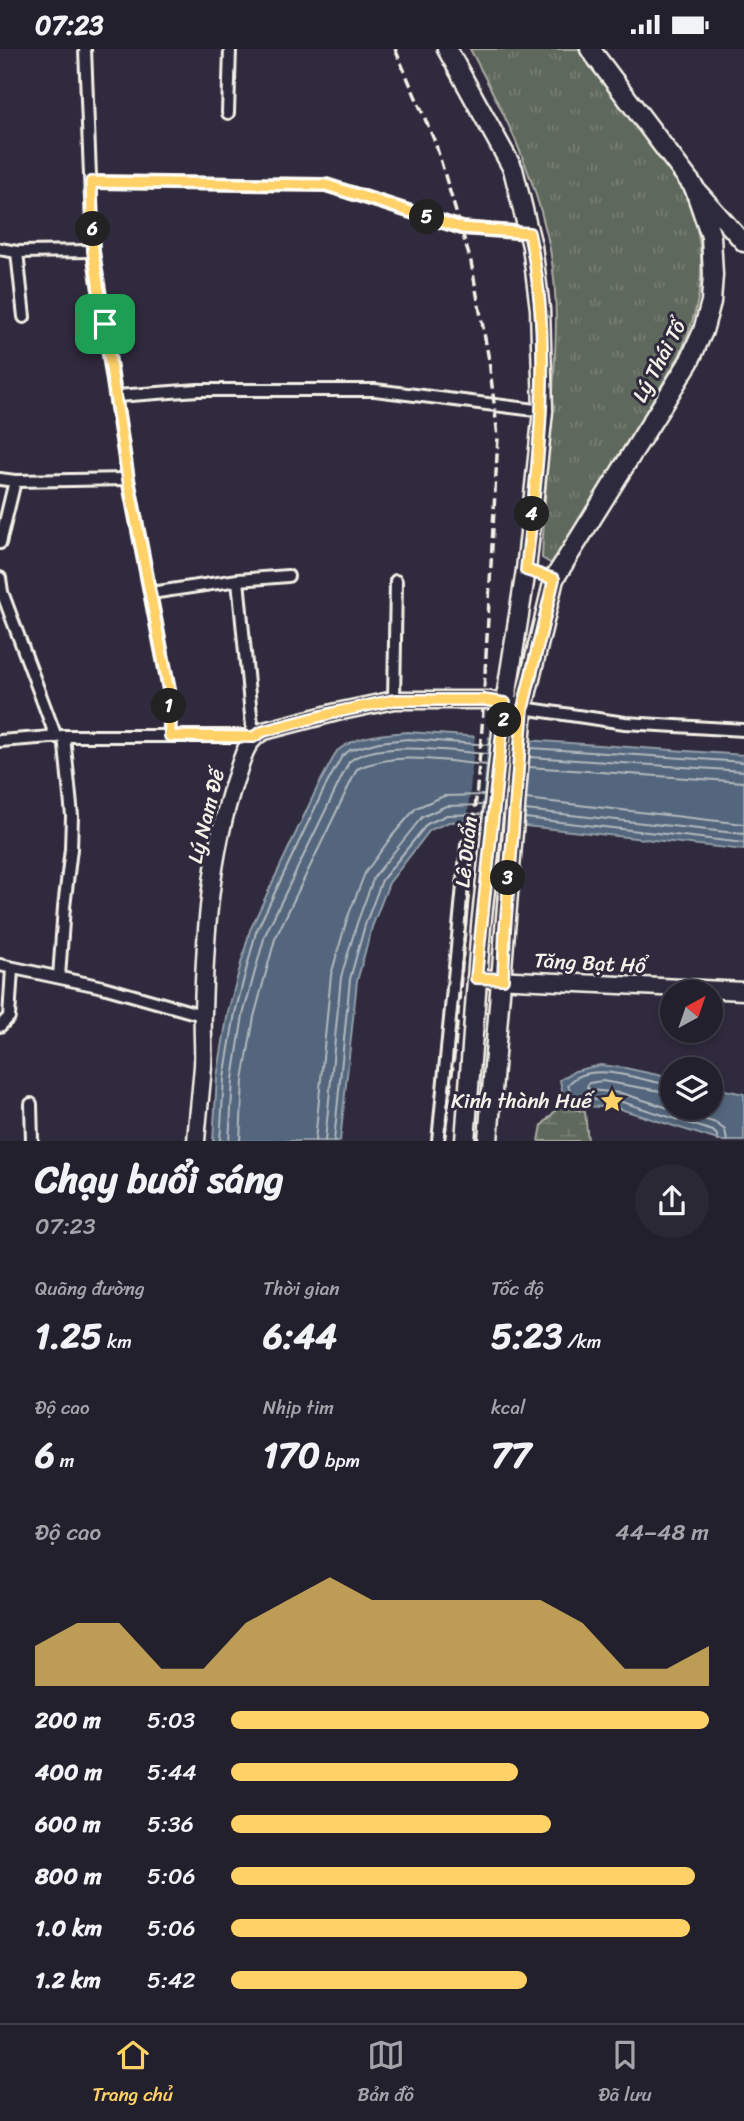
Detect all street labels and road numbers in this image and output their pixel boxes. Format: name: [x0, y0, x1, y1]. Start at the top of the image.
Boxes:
street label: Lý Thái Tổ: [621, 310, 698, 409]
street label: Lý Nam Đế: [176, 762, 237, 867]
street label: Lê Duẩn: [443, 814, 489, 890]
street label: Tăng Bạt Hổ: [533, 941, 650, 985]

